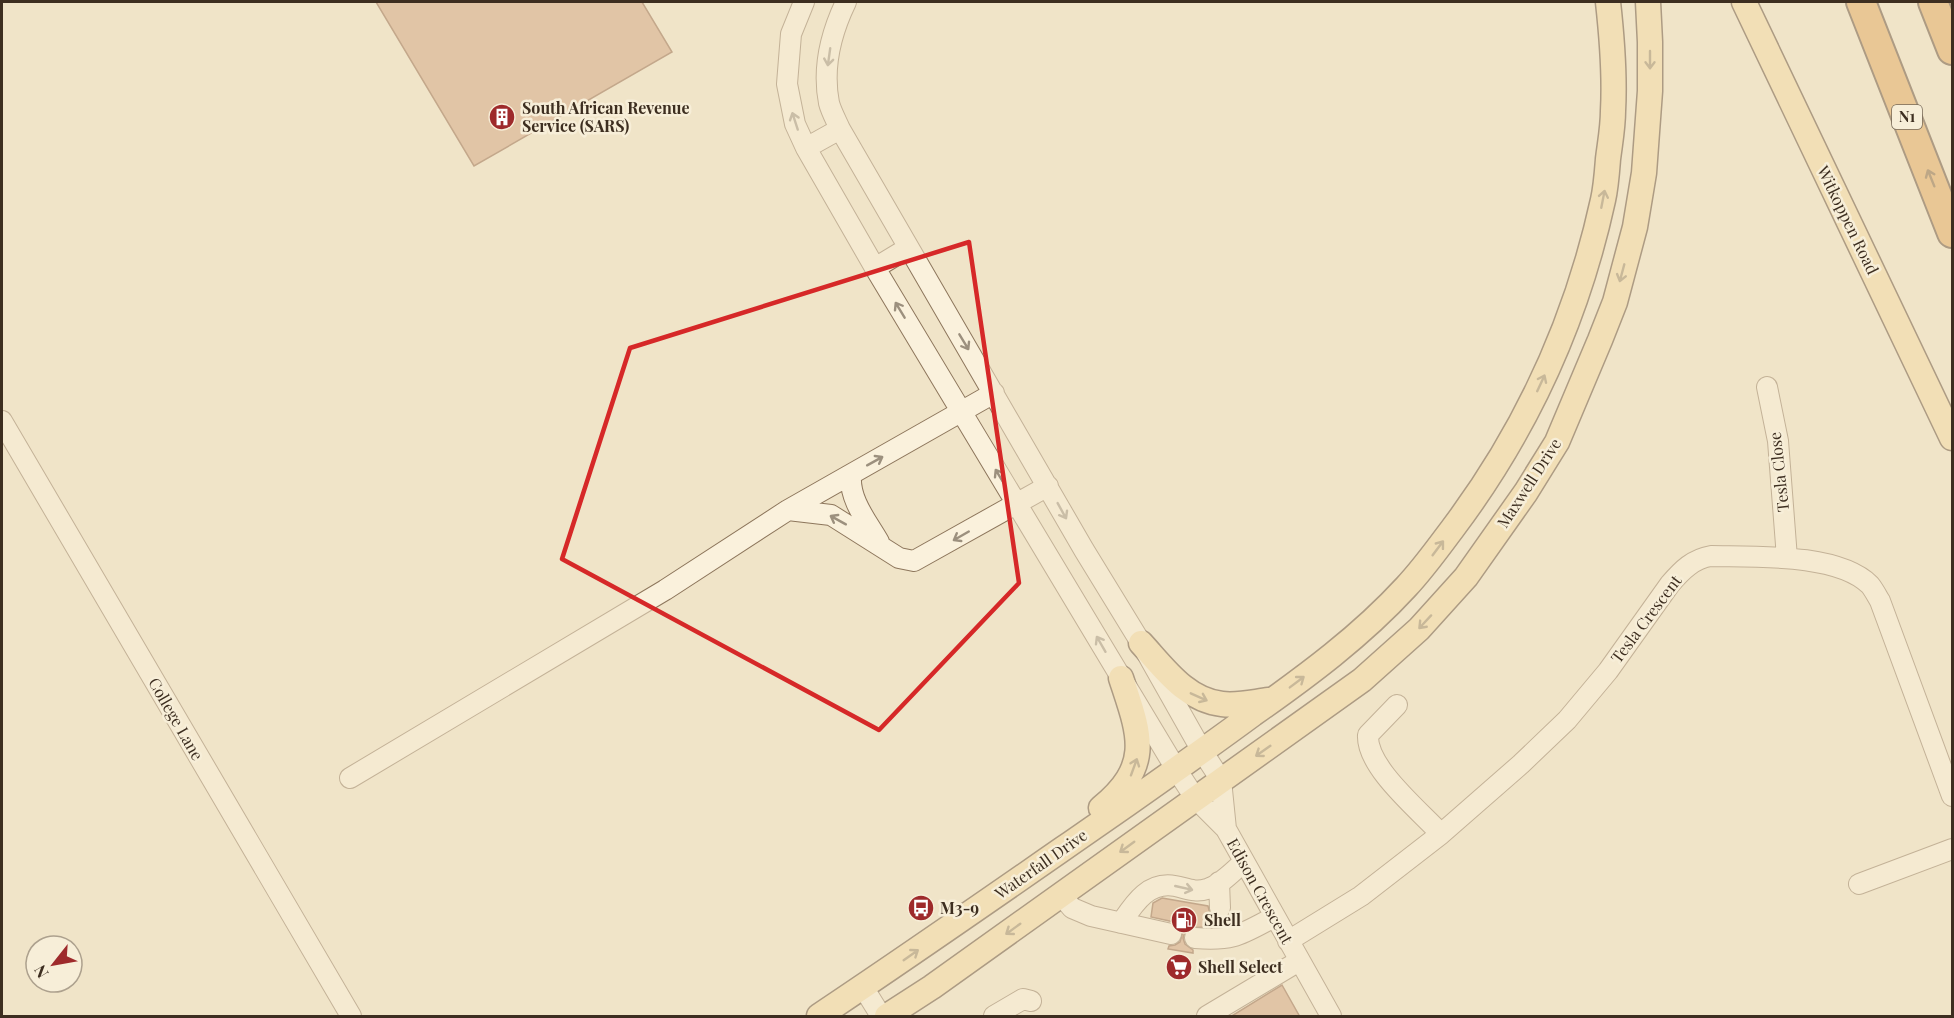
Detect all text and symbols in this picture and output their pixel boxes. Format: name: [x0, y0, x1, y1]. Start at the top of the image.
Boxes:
one-way arrow: [823, 47, 834, 66]
one-way arrow: [1644, 49, 1656, 69]
place label: South African Revenue Service (SARS): [522, 97, 690, 136]
building icon: South African Revenue Service (SARS): [487, 102, 517, 132]
road number: N1: [1892, 105, 1922, 129]
one-way arrow: [789, 112, 800, 131]
street label: Witkoppen Road: [1813, 161, 1884, 278]
one-way arrow: [1925, 170, 1936, 188]
one-way arrow: [1598, 189, 1609, 209]
one-way arrow: [1616, 263, 1628, 282]
one-way arrow: [894, 302, 906, 319]
one-way arrow: [958, 333, 970, 350]
one-way arrow: [1537, 374, 1548, 392]
street label: Tesla Close: [1764, 431, 1793, 513]
street label: Maxwell Drive: [1492, 434, 1565, 532]
one-way arrow: [866, 455, 884, 466]
one-way arrow: [994, 469, 1006, 486]
one-way arrow: [1056, 502, 1068, 519]
one-way arrow: [830, 514, 847, 526]
one-way arrow: [953, 530, 970, 542]
one-way arrow: [1432, 540, 1445, 556]
street label: Tesla Crescent: [1606, 570, 1686, 667]
one-way arrow: [1418, 614, 1432, 629]
one-way arrow: [1095, 636, 1107, 653]
street label: College Lane: [144, 674, 209, 764]
one-way arrow: [1289, 676, 1305, 688]
one-way arrow: [1190, 691, 1208, 703]
one-way arrow: [1255, 745, 1271, 757]
one-way arrow: [1129, 758, 1140, 777]
street label: Waterfall Drive: [990, 824, 1091, 904]
street label: Edison Crescent: [1223, 834, 1298, 947]
one-way arrow: [1120, 840, 1136, 853]
one-way arrow: [1173, 883, 1193, 894]
bus stop icon: M3-9: [906, 893, 936, 923]
place label: M3-9: [940, 897, 979, 918]
fuel station icon: Shell: [1169, 905, 1199, 935]
place label: Shell: [1204, 909, 1241, 930]
one-way arrow: [1006, 923, 1022, 935]
north arrow: [24, 934, 84, 994]
one-way arrow: [903, 949, 919, 961]
supermarket icon: Shell Select: [1164, 952, 1194, 982]
place label: Shell Select: [1198, 956, 1283, 977]
text: N: [29, 961, 53, 982]

